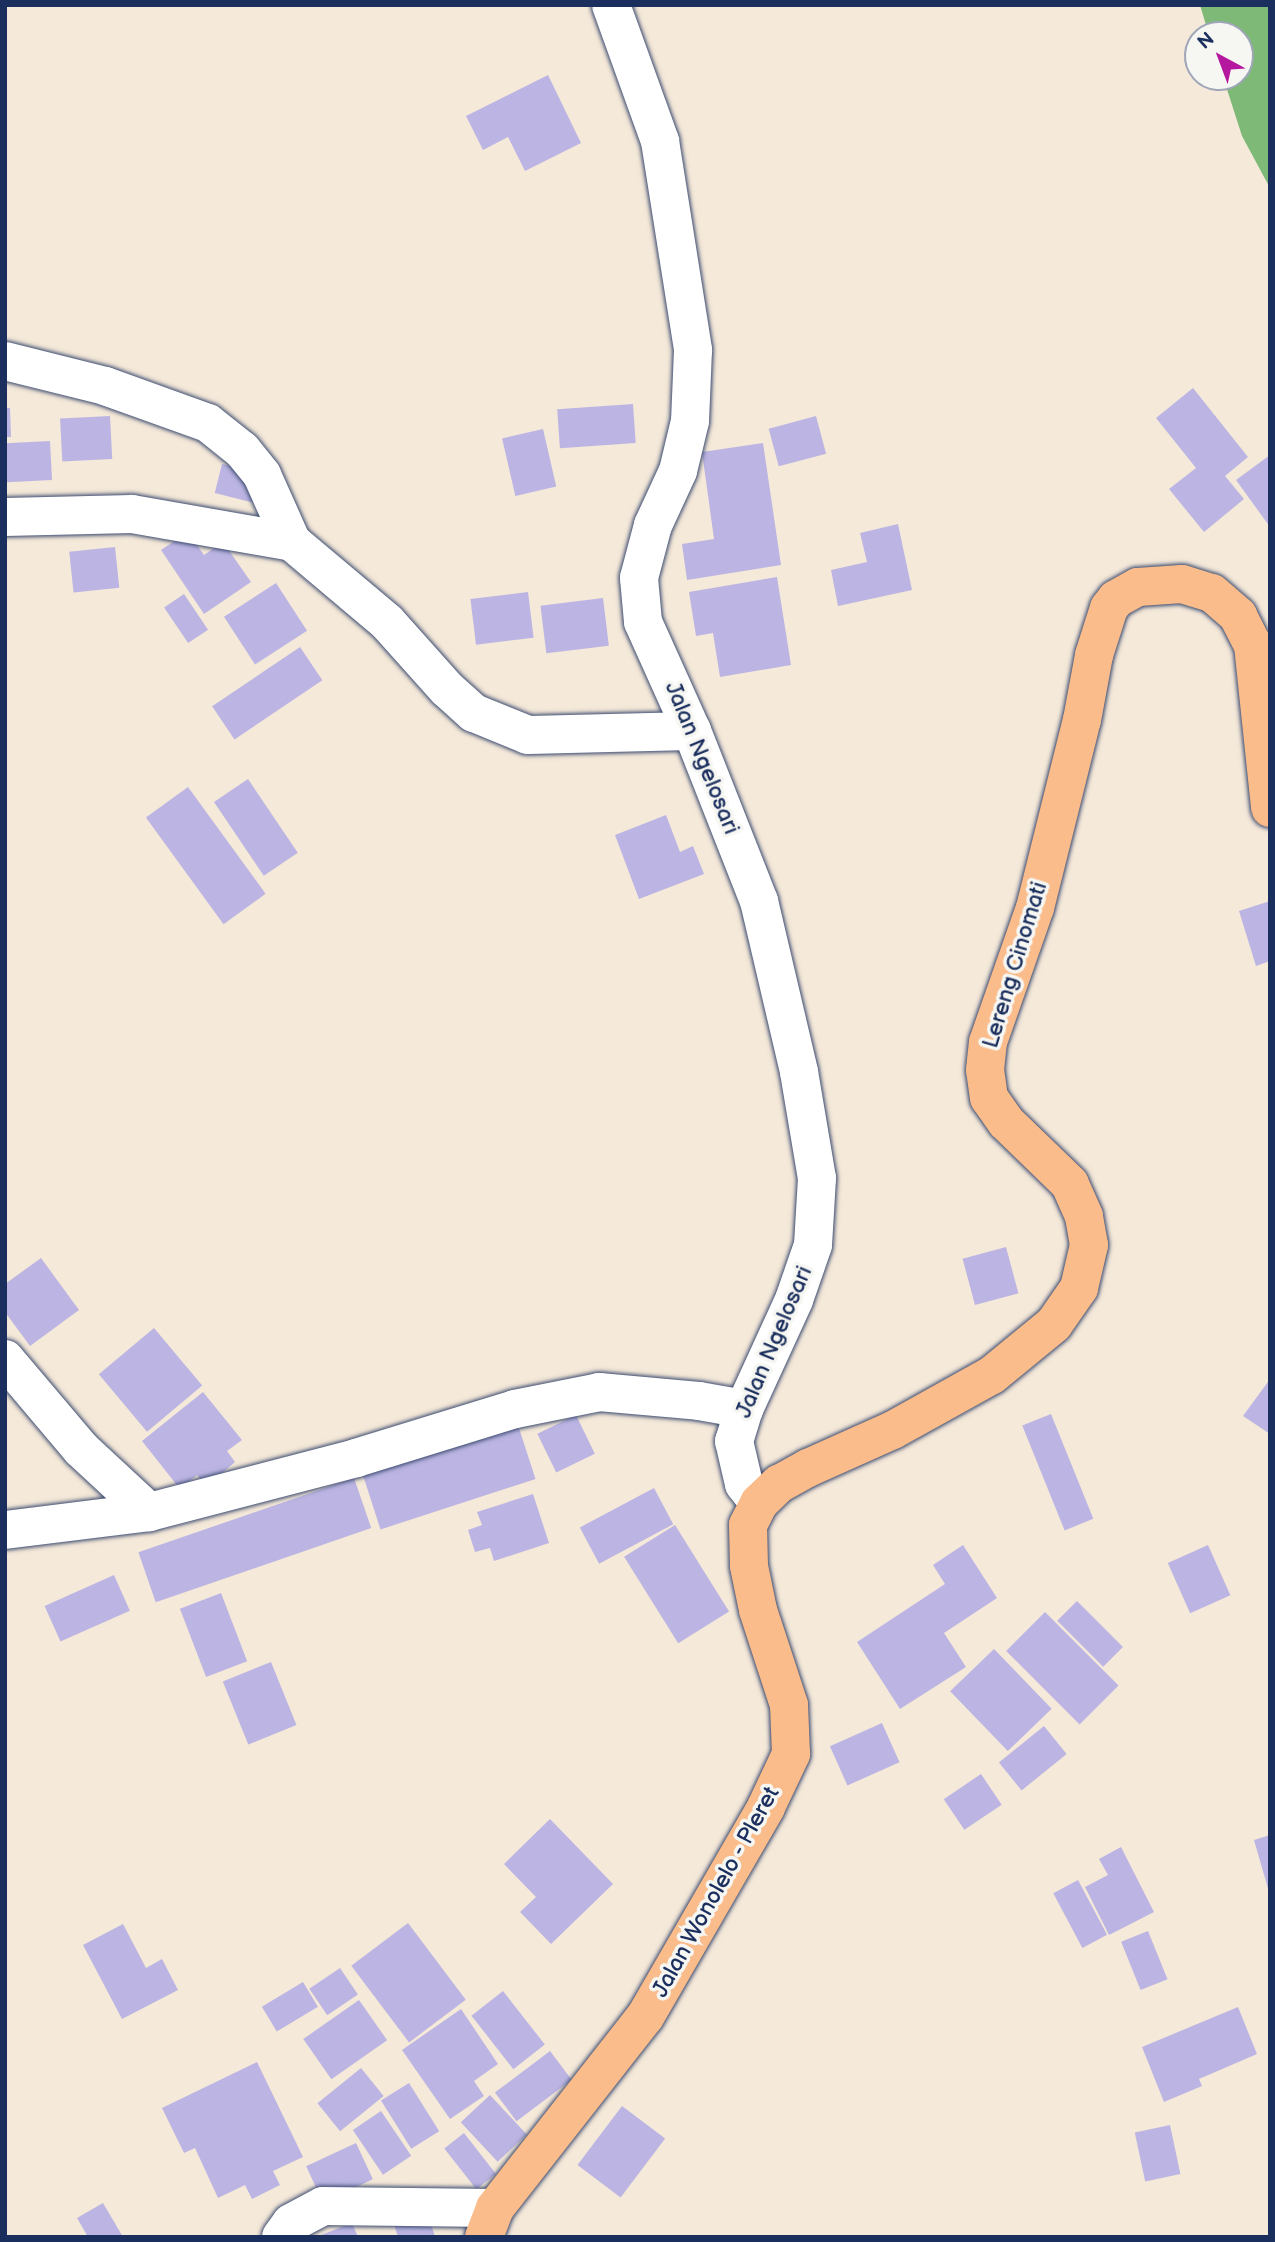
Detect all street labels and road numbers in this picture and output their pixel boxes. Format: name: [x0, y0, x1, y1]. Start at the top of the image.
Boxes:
street label: Jalan Ngelosari: [659, 678, 745, 838]
street label: Lereng Cinomati: [977, 879, 1053, 1051]
street label: Jalan Ngelosari: [730, 1262, 818, 1422]
street label: Jalan Wonolelo - Pleret: [646, 1781, 786, 2003]

